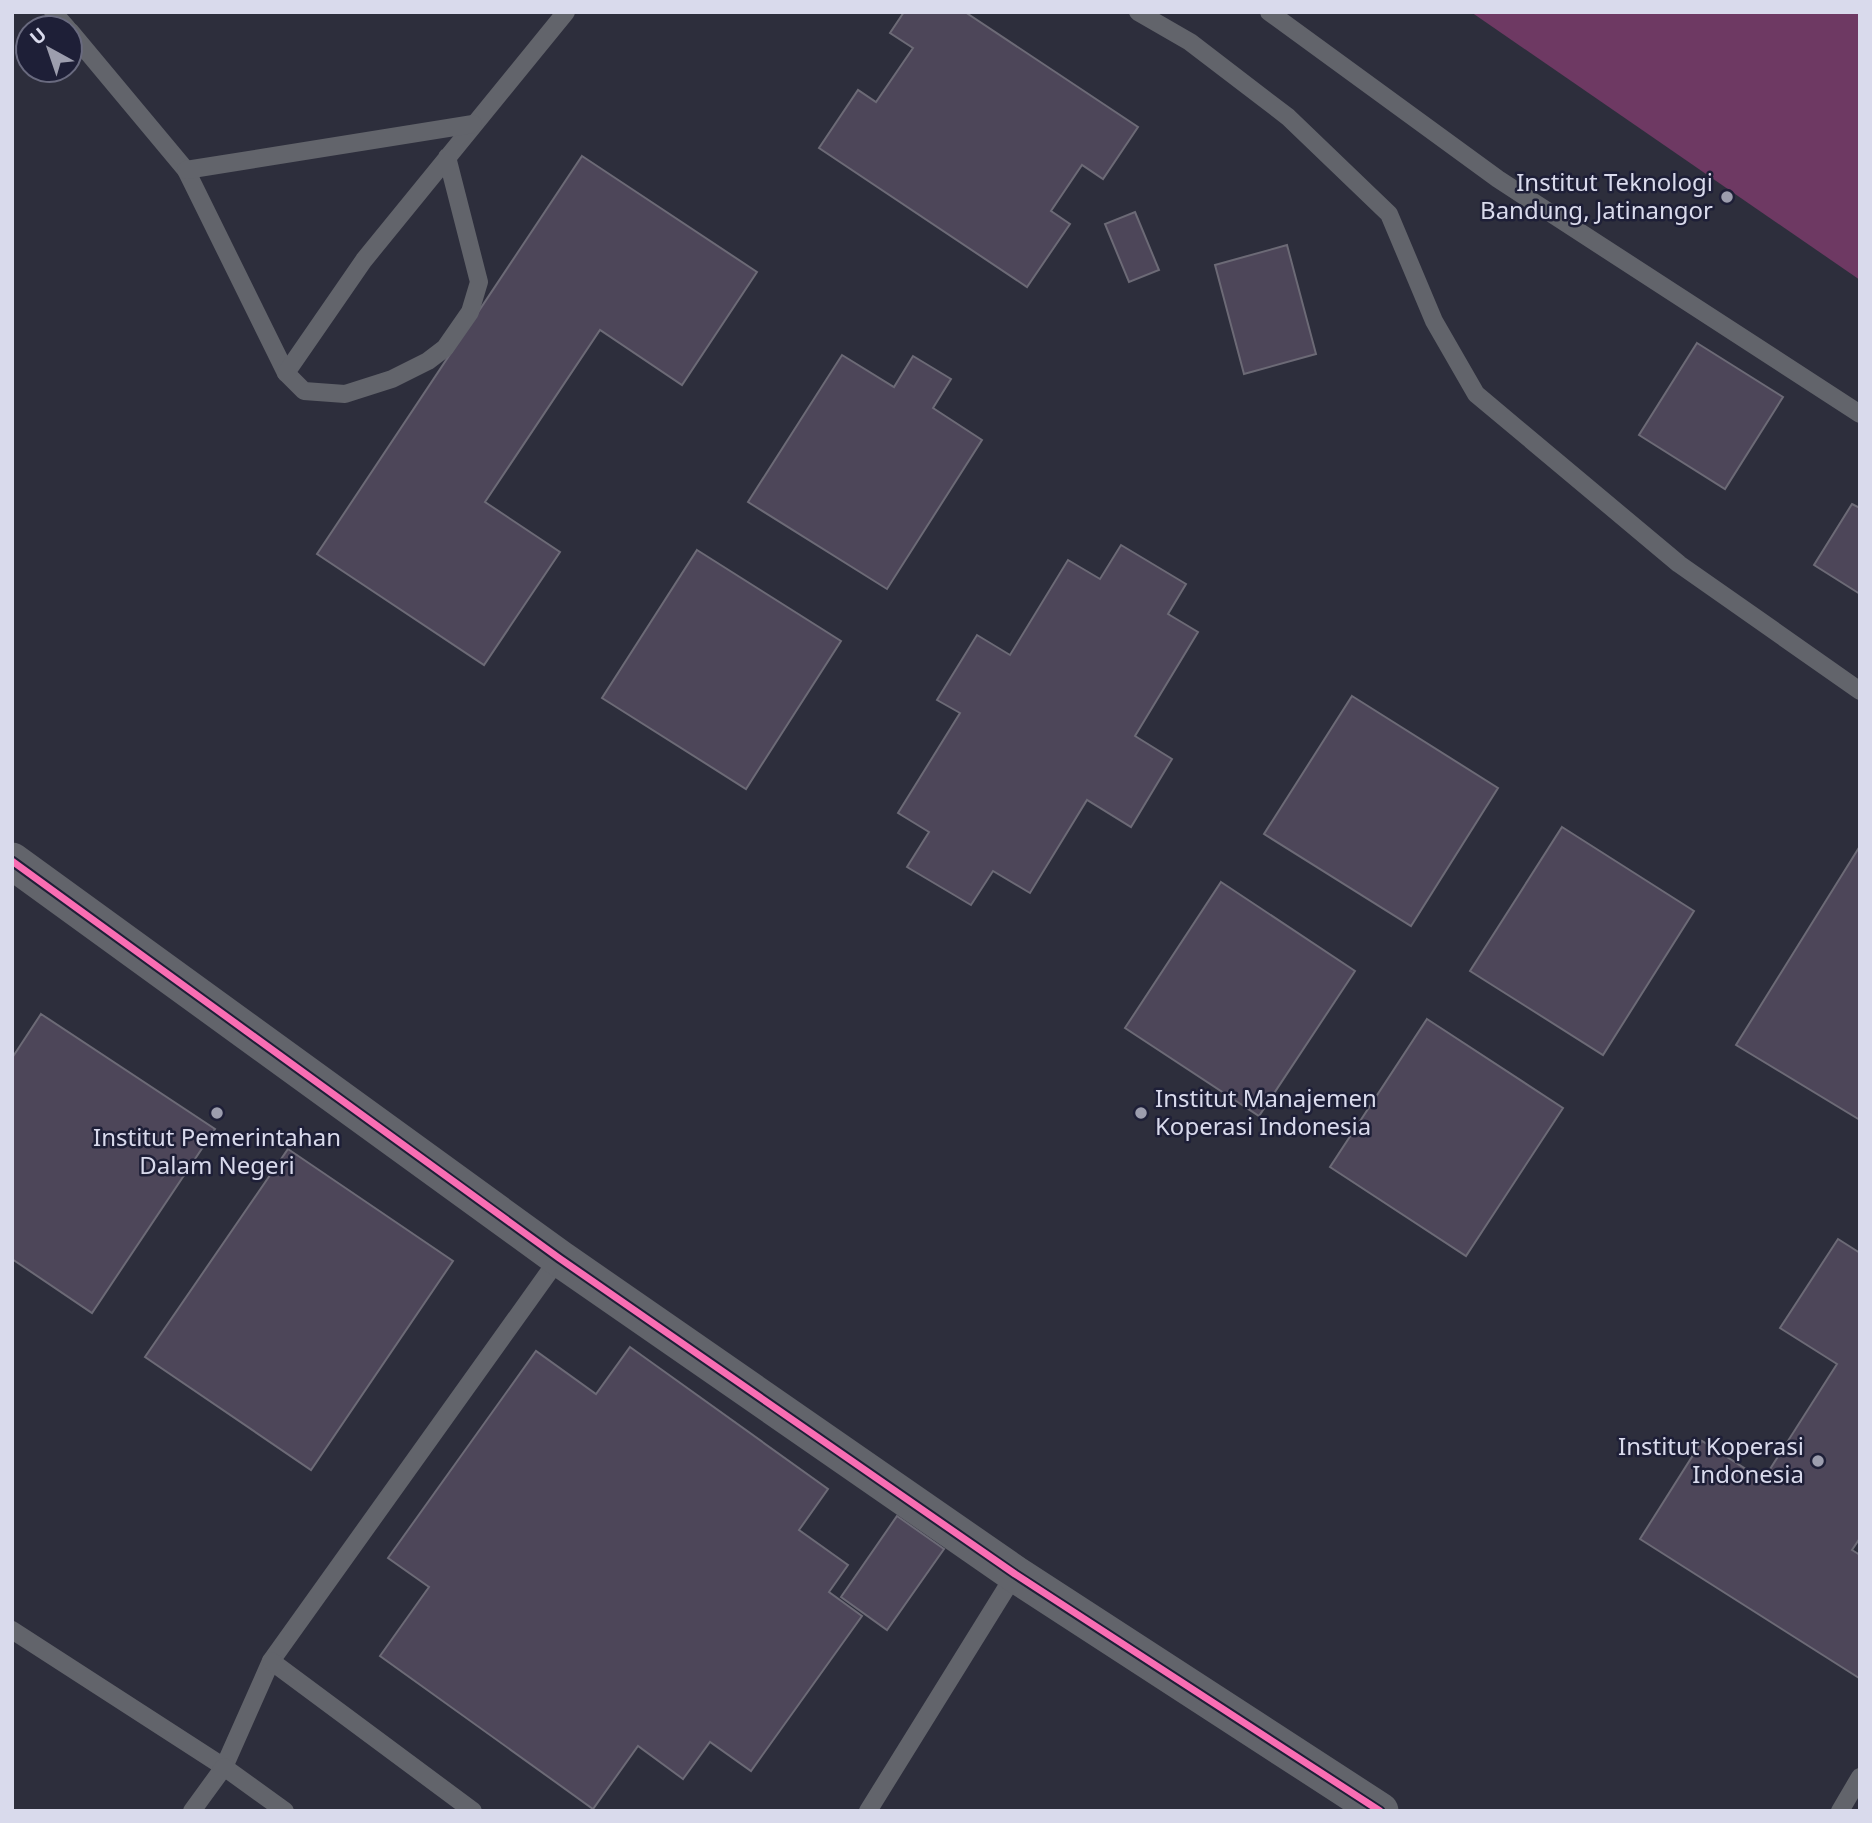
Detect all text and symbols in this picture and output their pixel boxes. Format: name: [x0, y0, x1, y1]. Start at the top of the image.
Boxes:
north arrow: [14, 14, 84, 84]
text: U: [24, 21, 52, 51]
place label: Institut Teknologi Bandung, Jatinangor: [1480, 165, 1713, 226]
marker: Institut Teknologi Bandung, Jatinangor: [1719, 189, 1735, 205]
place label: Institut Manajemen Koperasi Indonesia: [1155, 1081, 1377, 1142]
marker: Institut Pemerintahan Dalam Negeri: [209, 1105, 225, 1121]
marker: Institut Manajemen Koperasi Indonesia: [1133, 1105, 1149, 1121]
place label: Institut Pemerintahan Dalam Negeri: [93, 1120, 341, 1181]
place label: Institut Koperasi Indonesia: [1618, 1429, 1804, 1490]
marker: Institut Koperasi Indonesia: [1810, 1453, 1826, 1469]

